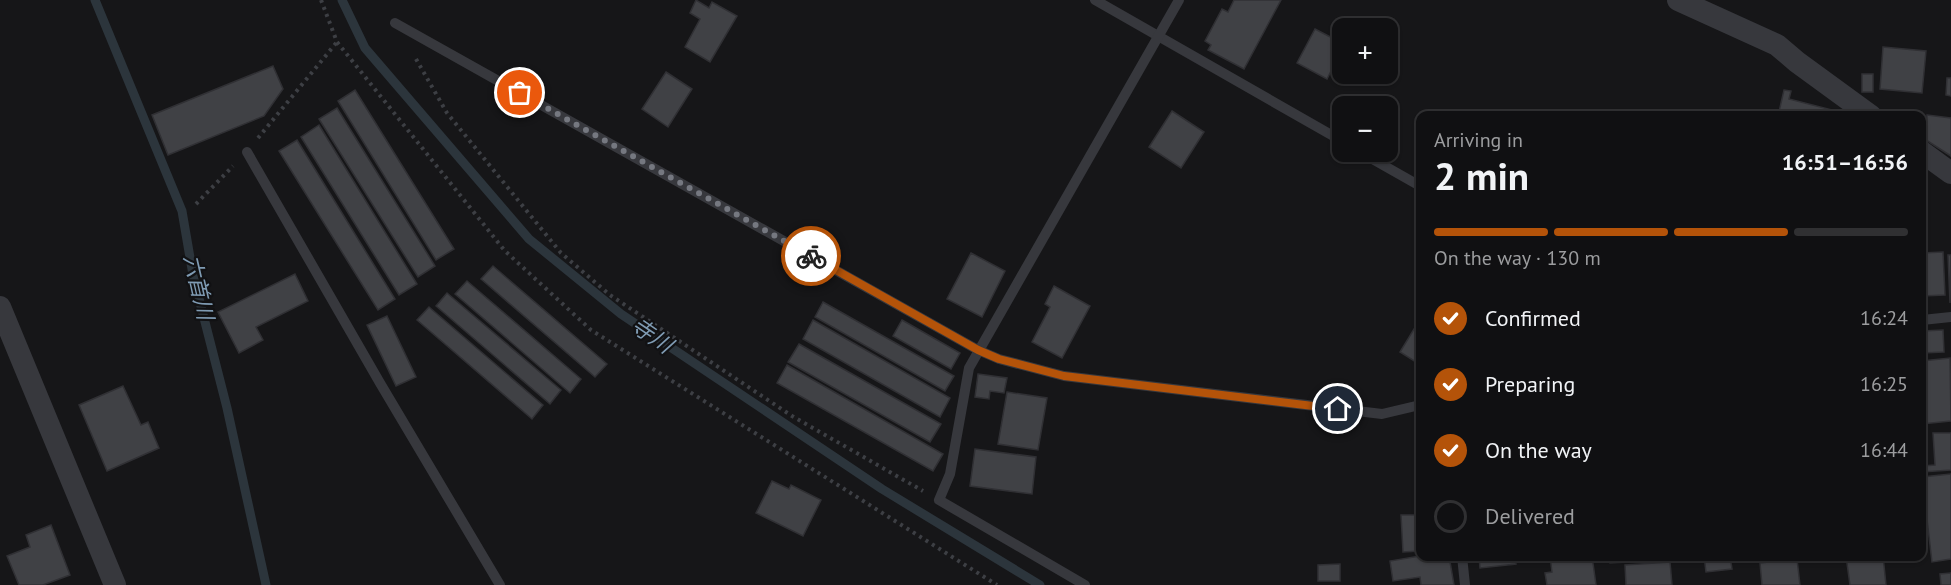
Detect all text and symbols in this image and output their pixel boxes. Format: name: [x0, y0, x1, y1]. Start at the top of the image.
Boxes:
map controls: [1332, 18, 1398, 162]
button: +: [1332, 18, 1398, 84]
pin: [494, 67, 545, 118]
icon: bag: [503, 76, 536, 109]
button: −: [1332, 96, 1398, 162]
text: Arriving in: [1434, 127, 1523, 153]
text: 16:51–16:56: [1782, 148, 1908, 176]
text: 2 min: [1434, 150, 1529, 201]
courier: [781, 226, 841, 286]
icon: bike: [795, 240, 828, 273]
text: On the way · 130 m: [1434, 245, 1601, 271]
water label: 六首川: [178, 252, 221, 324]
icon: check: [1434, 302, 1467, 335]
text: Confirmed: [1485, 304, 1581, 332]
text: 16:24: [1860, 305, 1908, 331]
water label: 寺川: [626, 311, 680, 360]
icon: check: [1434, 368, 1467, 401]
text: Preparing: [1485, 370, 1575, 398]
text: 16:25: [1860, 371, 1908, 397]
pin: [1312, 383, 1363, 434]
icon: home: [1321, 392, 1354, 425]
icon: check: [1434, 434, 1467, 467]
text: On the way: [1485, 436, 1592, 464]
text: 16:44: [1860, 437, 1908, 463]
text: Delivered: [1485, 502, 1575, 530]

